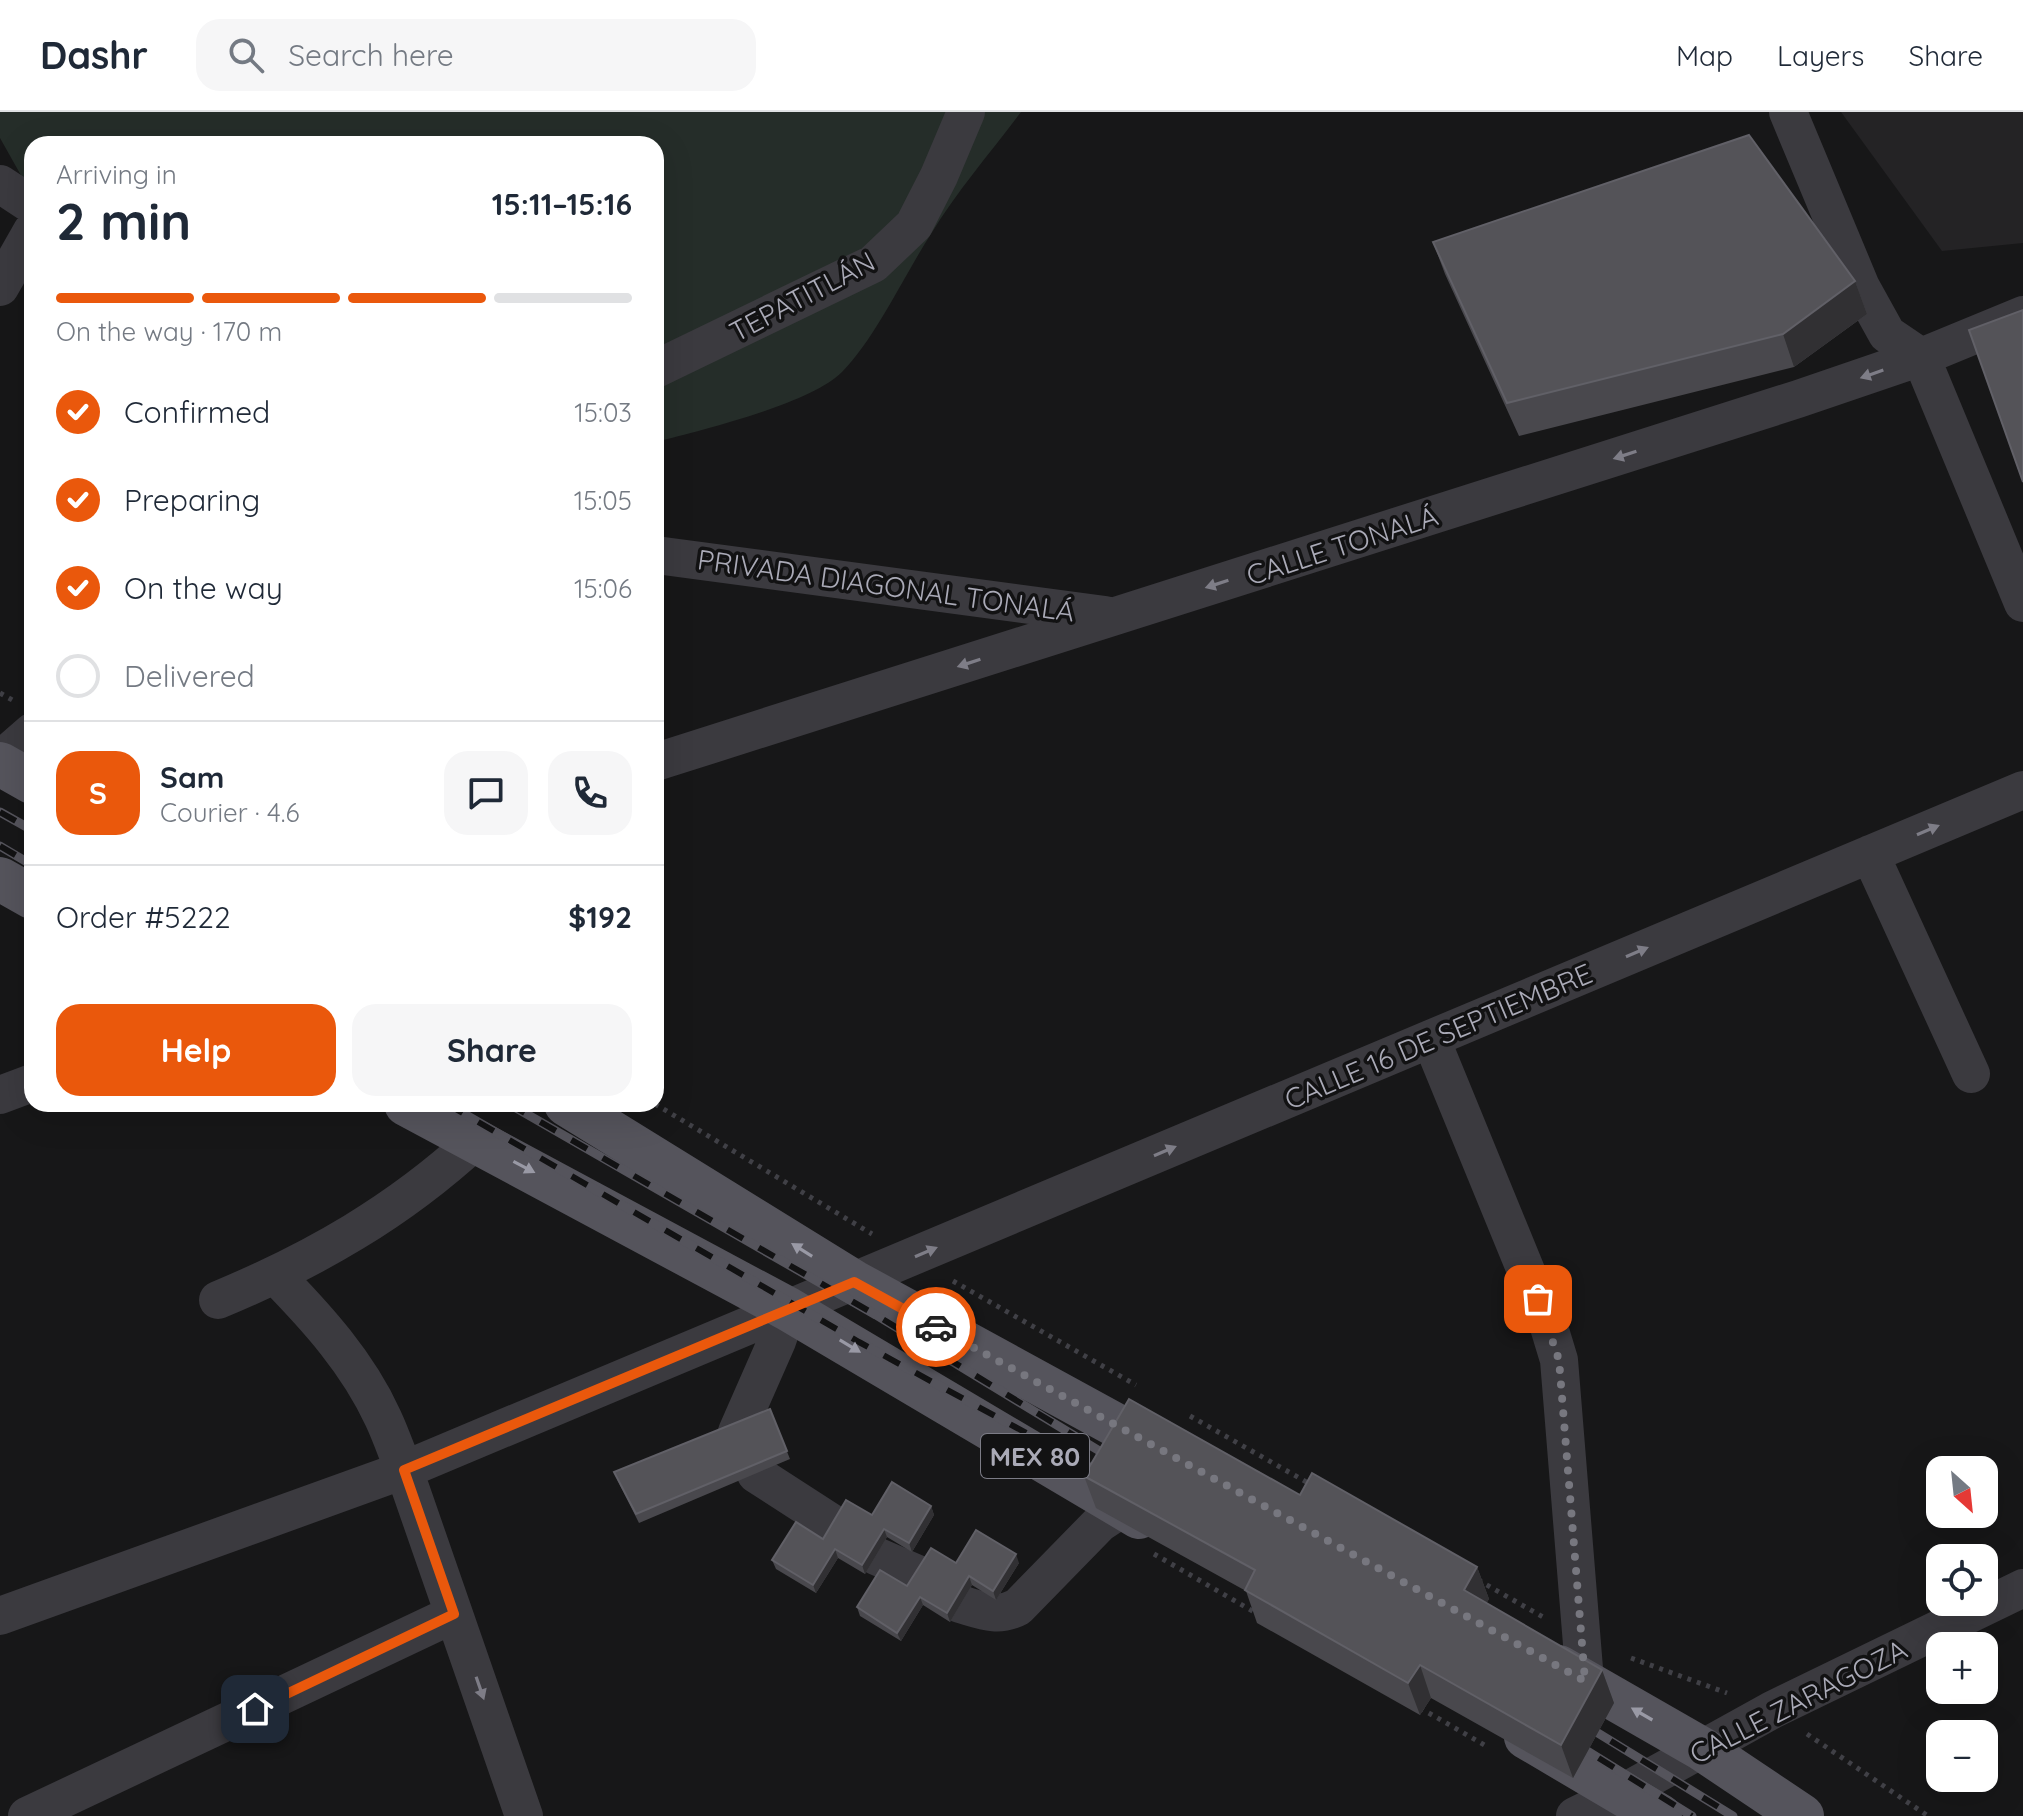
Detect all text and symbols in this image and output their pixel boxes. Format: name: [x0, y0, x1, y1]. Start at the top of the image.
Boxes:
search box: [196, 19, 756, 91]
text: Dashr: [40, 31, 148, 79]
icon: search: [224, 33, 268, 77]
text: Search here: [288, 36, 454, 74]
text: Map: [1676, 38, 1733, 73]
text: Layers: [1777, 38, 1864, 73]
text: Share: [1908, 38, 1983, 73]
text: Arriving in: [56, 158, 177, 191]
text: 15:11–15:16: [492, 185, 632, 223]
text: 2 min: [56, 188, 191, 253]
street label: TEPATITLÁN: [723, 243, 881, 349]
text: On the way · 170 m: [56, 315, 282, 348]
one-way arrow: [1860, 368, 1884, 380]
icon: check: [56, 390, 100, 434]
text: Confirmed: [124, 393, 270, 431]
text: 15:03: [574, 396, 632, 429]
one-way arrow: [1612, 449, 1636, 461]
icon: check: [56, 478, 100, 522]
text: Preparing: [124, 481, 260, 519]
text: 15:05: [574, 484, 632, 517]
street label: CALLE TONALÁ: [1242, 498, 1442, 592]
street label: PRIVADA DIAGONAL TONALÁ: [695, 541, 1077, 629]
icon: check: [56, 566, 100, 610]
text: On the way: [124, 569, 283, 607]
text: 15:06: [574, 572, 632, 605]
one-way arrow: [1205, 578, 1229, 591]
text: Delivered: [124, 657, 255, 695]
one-way arrow: [957, 657, 981, 669]
button: chat: [444, 751, 528, 835]
button: phone: [548, 751, 632, 835]
text: Sam: [160, 758, 224, 796]
text: S: [89, 774, 107, 812]
text: Courier · 4.6: [160, 796, 299, 829]
one-way arrow: [1916, 823, 1940, 836]
text: Order #5222: [56, 898, 231, 936]
text: $192: [568, 898, 632, 936]
one-way arrow: [1625, 946, 1649, 959]
street label: CALLE 16 DE SEPTIEMBRE: [1279, 955, 1597, 1117]
button: Help: [56, 1004, 336, 1096]
button: Share: [352, 1004, 632, 1096]
one-way arrow: [1153, 1145, 1177, 1158]
one-way arrow: [513, 1160, 535, 1174]
one-way arrow: [791, 1243, 813, 1257]
one-way arrow: [914, 1246, 937, 1259]
pin: [1504, 1265, 1572, 1333]
icon: bag: [1516, 1277, 1560, 1321]
courier: [896, 1287, 976, 1367]
icon: car: [914, 1305, 958, 1349]
one-way arrow: [839, 1339, 861, 1353]
road number: MEX 80: [981, 1434, 1089, 1478]
north arrow: [1926, 1456, 1998, 1528]
map controls: [1926, 1456, 1998, 1792]
button: locate: [1926, 1544, 1998, 1616]
street label: CALLE ZARAGOZA: [1683, 1631, 1913, 1771]
button: +: [1926, 1632, 1998, 1704]
pin: [221, 1675, 289, 1743]
one-way arrow: [474, 1676, 486, 1700]
icon: home: [233, 1687, 277, 1731]
one-way arrow: [1631, 1707, 1653, 1721]
button: −: [1926, 1720, 1998, 1792]

